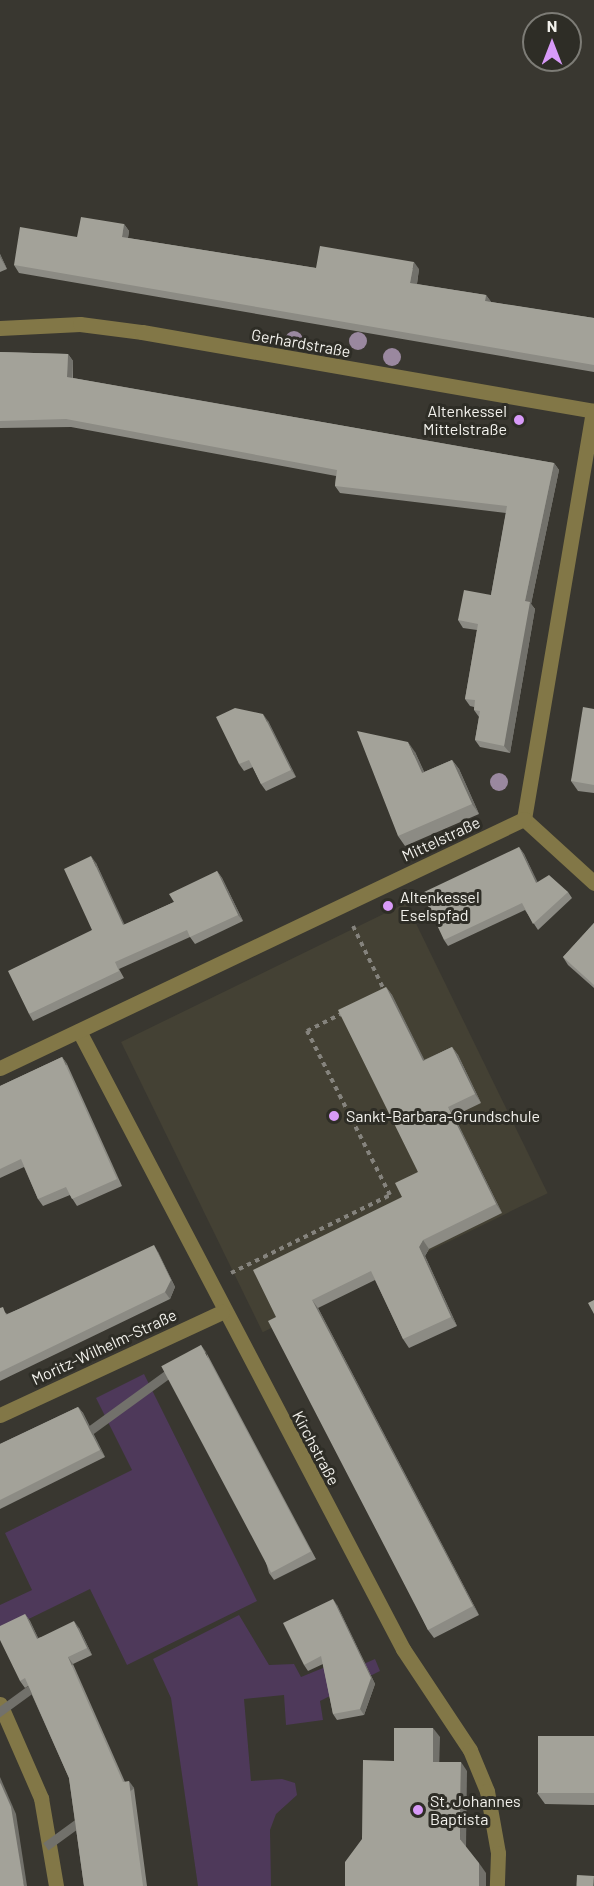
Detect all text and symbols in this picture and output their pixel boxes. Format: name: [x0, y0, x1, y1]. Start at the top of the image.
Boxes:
north arrow: [522, 12, 582, 72]
text: N: [547, 16, 557, 35]
street label: Gerhardstraße: [250, 325, 352, 361]
place label: Altenkessel Mittelstraße: [423, 401, 507, 439]
marker: Altenkessel Mittelstraße: [512, 413, 526, 427]
street label: Mittelstraße: [399, 813, 483, 865]
place label: Altenkessel Eselspfad: [400, 887, 480, 925]
marker: Altenkessel Eselspfad: [381, 899, 395, 913]
place label: Sankt-Barbara-Grundschule: [346, 1106, 540, 1126]
marker: Sankt-Barbara-Grundschule: [327, 1109, 341, 1123]
street label: Moritz-Wilhelm-Straße: [28, 1305, 180, 1389]
street label: Kirchstraße: [288, 1408, 344, 1488]
place label: St. Johannes Baptista: [430, 1791, 521, 1829]
marker: St. Johannes Baptista: [411, 1803, 425, 1817]

